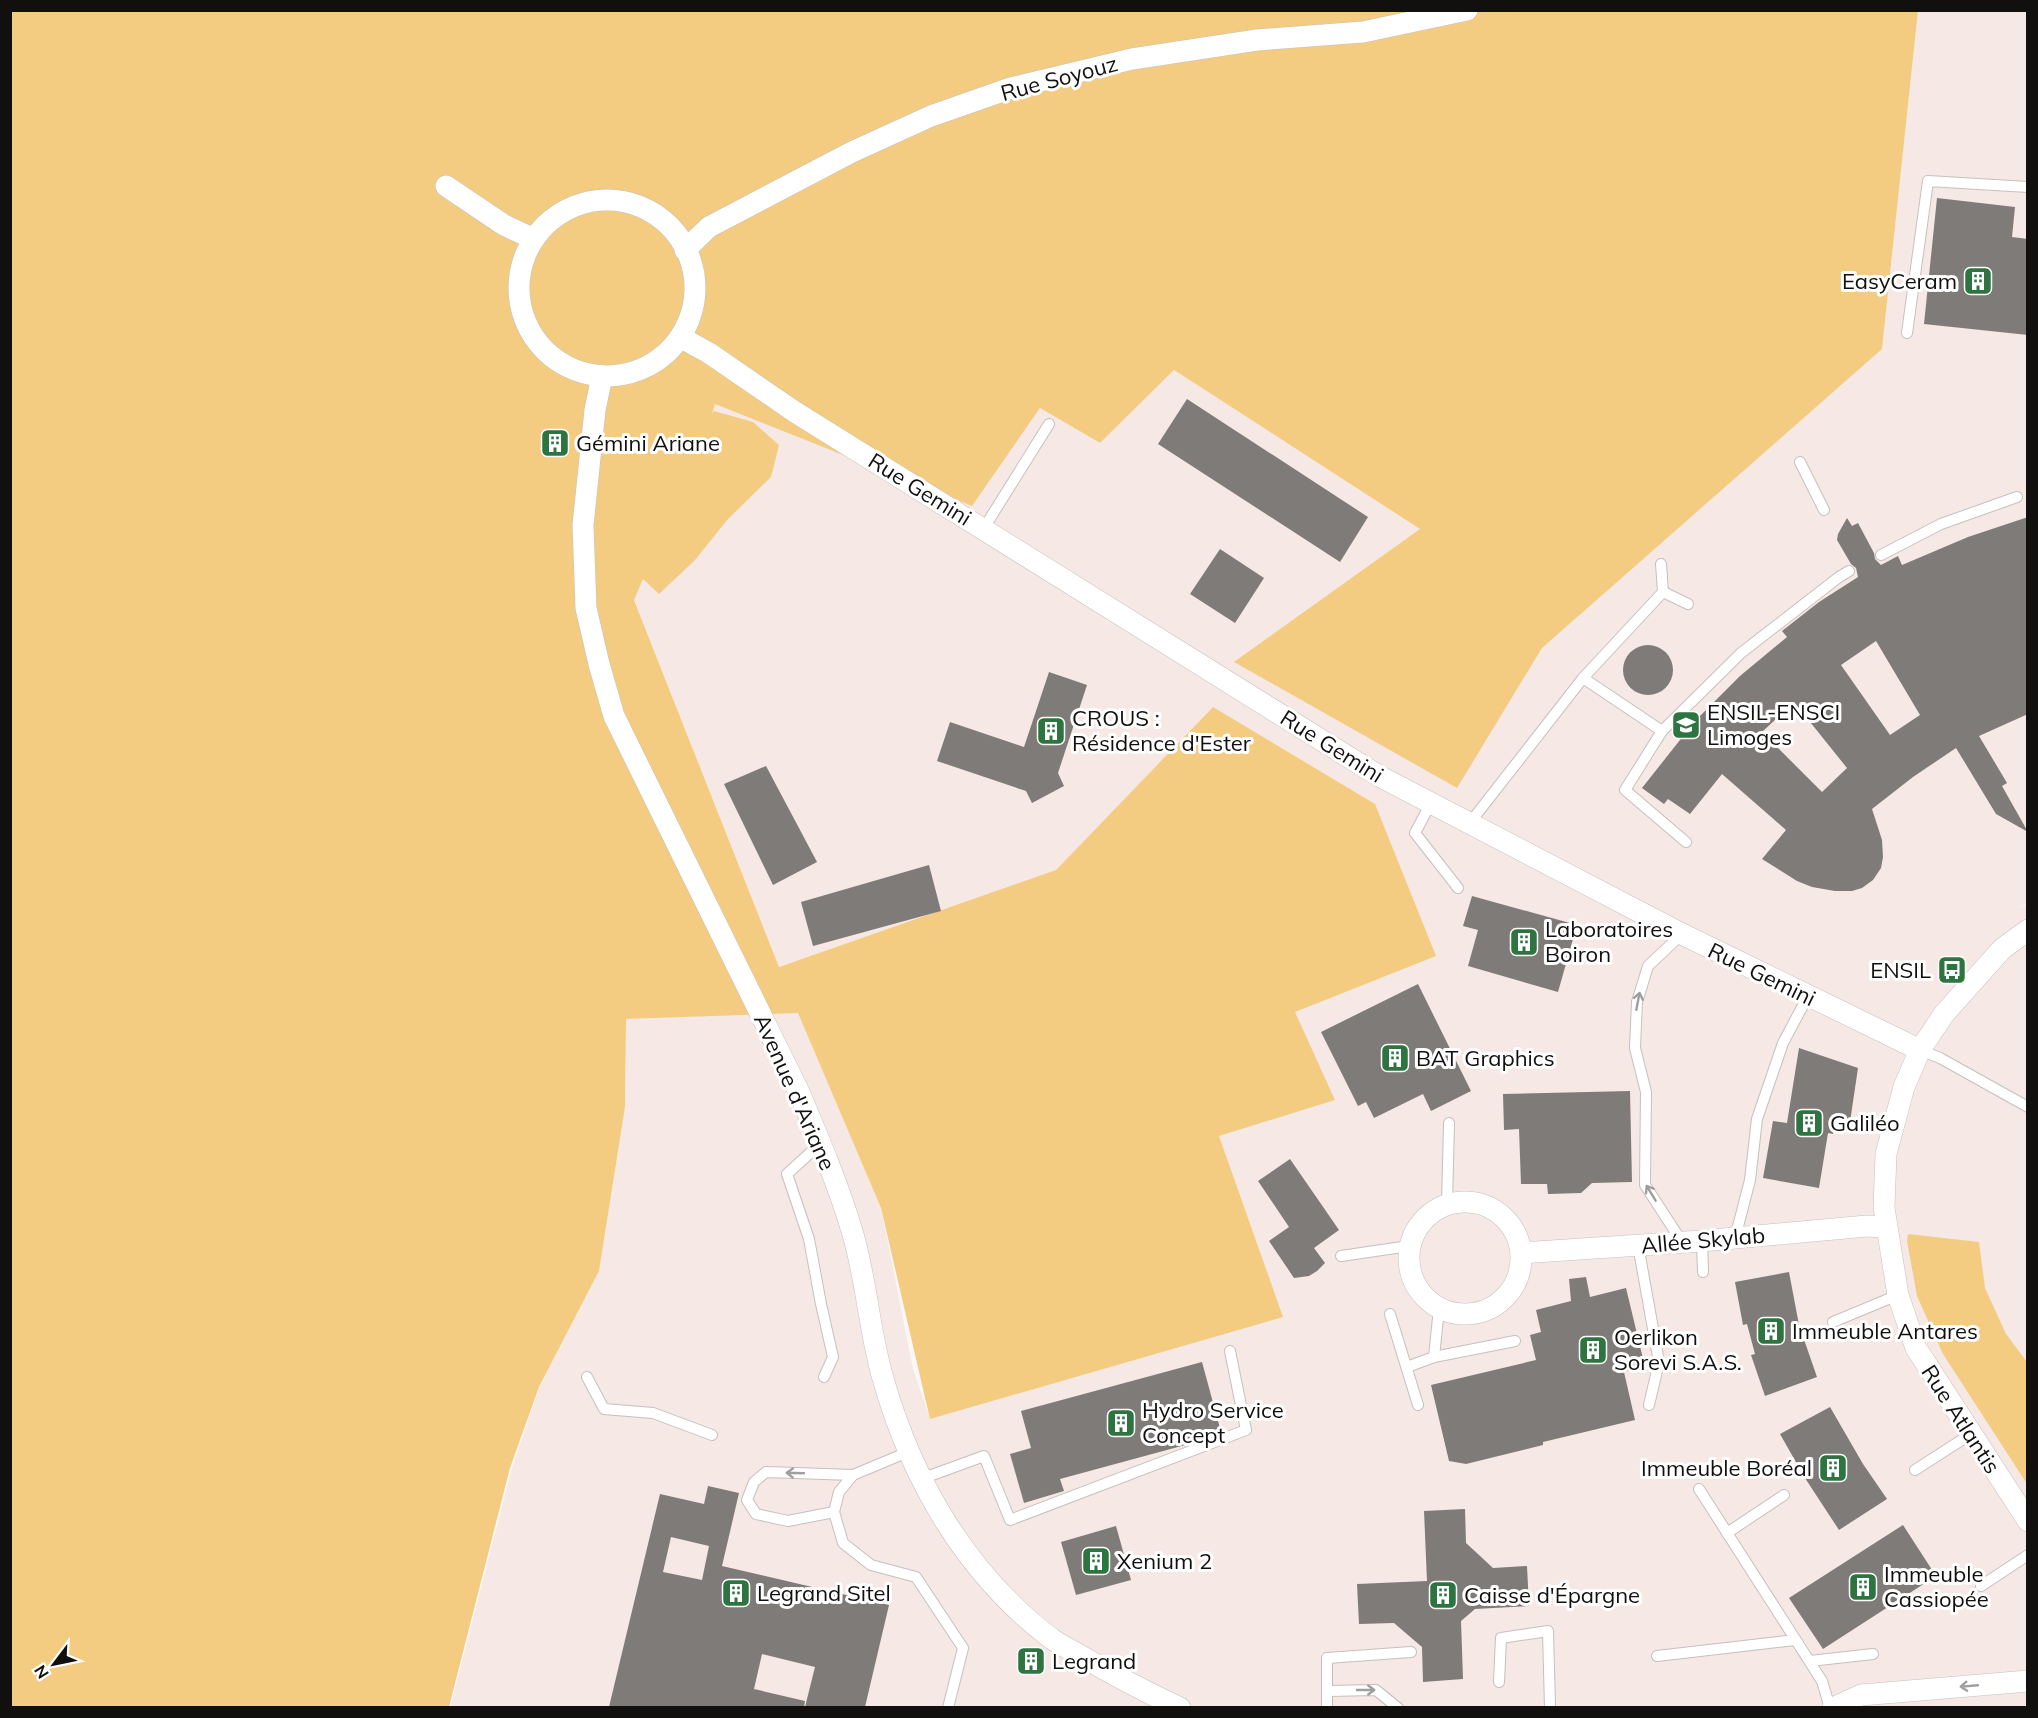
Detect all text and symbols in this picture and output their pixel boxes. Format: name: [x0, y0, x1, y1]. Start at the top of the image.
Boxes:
street label: Rue Soyouz: [997, 49, 1121, 107]
building icon: EasyCeram: [1962, 265, 1994, 297]
place label: EasyCeram: [1842, 267, 1957, 295]
building icon: Gémini Ariane: [539, 427, 571, 459]
place label: Gémini Ariane: [576, 429, 720, 457]
street label: Rue Gemini: [863, 446, 977, 532]
place label: ENSIL-ENSCI Limoges: [1707, 698, 1840, 751]
street label: Rue Gemini: [1275, 703, 1389, 789]
place label: CROUS : Résidence d'Ester: [1072, 704, 1251, 757]
school or university icon: ENSIL-ENSCI Limoges: [1670, 709, 1702, 741]
building icon: CROUS : Résidence d'Ester: [1035, 715, 1067, 747]
place label: Laboratoires Boiron: [1545, 915, 1673, 968]
building icon: Laboratoires Boiron: [1508, 926, 1540, 958]
street label: Rue Gemini: [1704, 936, 1820, 1012]
bus stop icon: ENSIL: [1936, 954, 1968, 986]
place label: ENSIL: [1870, 956, 1931, 984]
one-way arrow: [1633, 992, 1644, 1012]
street label: Avenue d'Ariane: [748, 1010, 842, 1174]
building icon: BAT Graphics: [1379, 1042, 1411, 1074]
place label: BAT Graphics: [1416, 1044, 1555, 1072]
building icon: Galiléo: [1793, 1107, 1825, 1139]
place label: Galiléo: [1830, 1109, 1900, 1137]
one-way arrow: [1644, 1185, 1656, 1202]
street label: Allée Skylab: [1640, 1221, 1766, 1259]
building icon: Immeuble Antares: [1755, 1315, 1787, 1347]
place label: Immeuble Antares: [1792, 1317, 1978, 1345]
place label: Oerlikon Sorevi S.A.S.: [1614, 1323, 1742, 1376]
building icon: Oerlikon Sorevi S.A.S.: [1577, 1334, 1609, 1366]
street label: Rue Atlantis: [1915, 1359, 2007, 1479]
place label: Hydro Service Concept: [1142, 1396, 1284, 1449]
building icon: Hydro Service Concept: [1105, 1407, 1137, 1439]
building icon: Immeuble Boréal: [1817, 1452, 1849, 1484]
place label: Immeuble Boréal: [1641, 1454, 1812, 1482]
one-way arrow: [785, 1467, 805, 1479]
building icon: Xenium 2: [1080, 1545, 1112, 1577]
place label: Xenium 2: [1117, 1547, 1212, 1575]
place label: Immeuble Cassiopée: [1884, 1560, 1989, 1613]
building icon: Immeuble Cassiopée: [1847, 1571, 1879, 1603]
building icon: Legrand Sitel: [720, 1577, 752, 1609]
place label: Legrand Sitel: [757, 1579, 891, 1607]
building icon: Caisse d'Épargne: [1427, 1579, 1459, 1611]
place label: Caisse d'Épargne: [1464, 1581, 1640, 1609]
north arrow: [24, 1634, 84, 1694]
building icon: Legrand: [1015, 1645, 1047, 1677]
place label: Legrand: [1052, 1647, 1136, 1675]
text: N: [30, 1662, 53, 1682]
one-way arrow: [1960, 1681, 1980, 1692]
one-way arrow: [1355, 1684, 1375, 1696]

